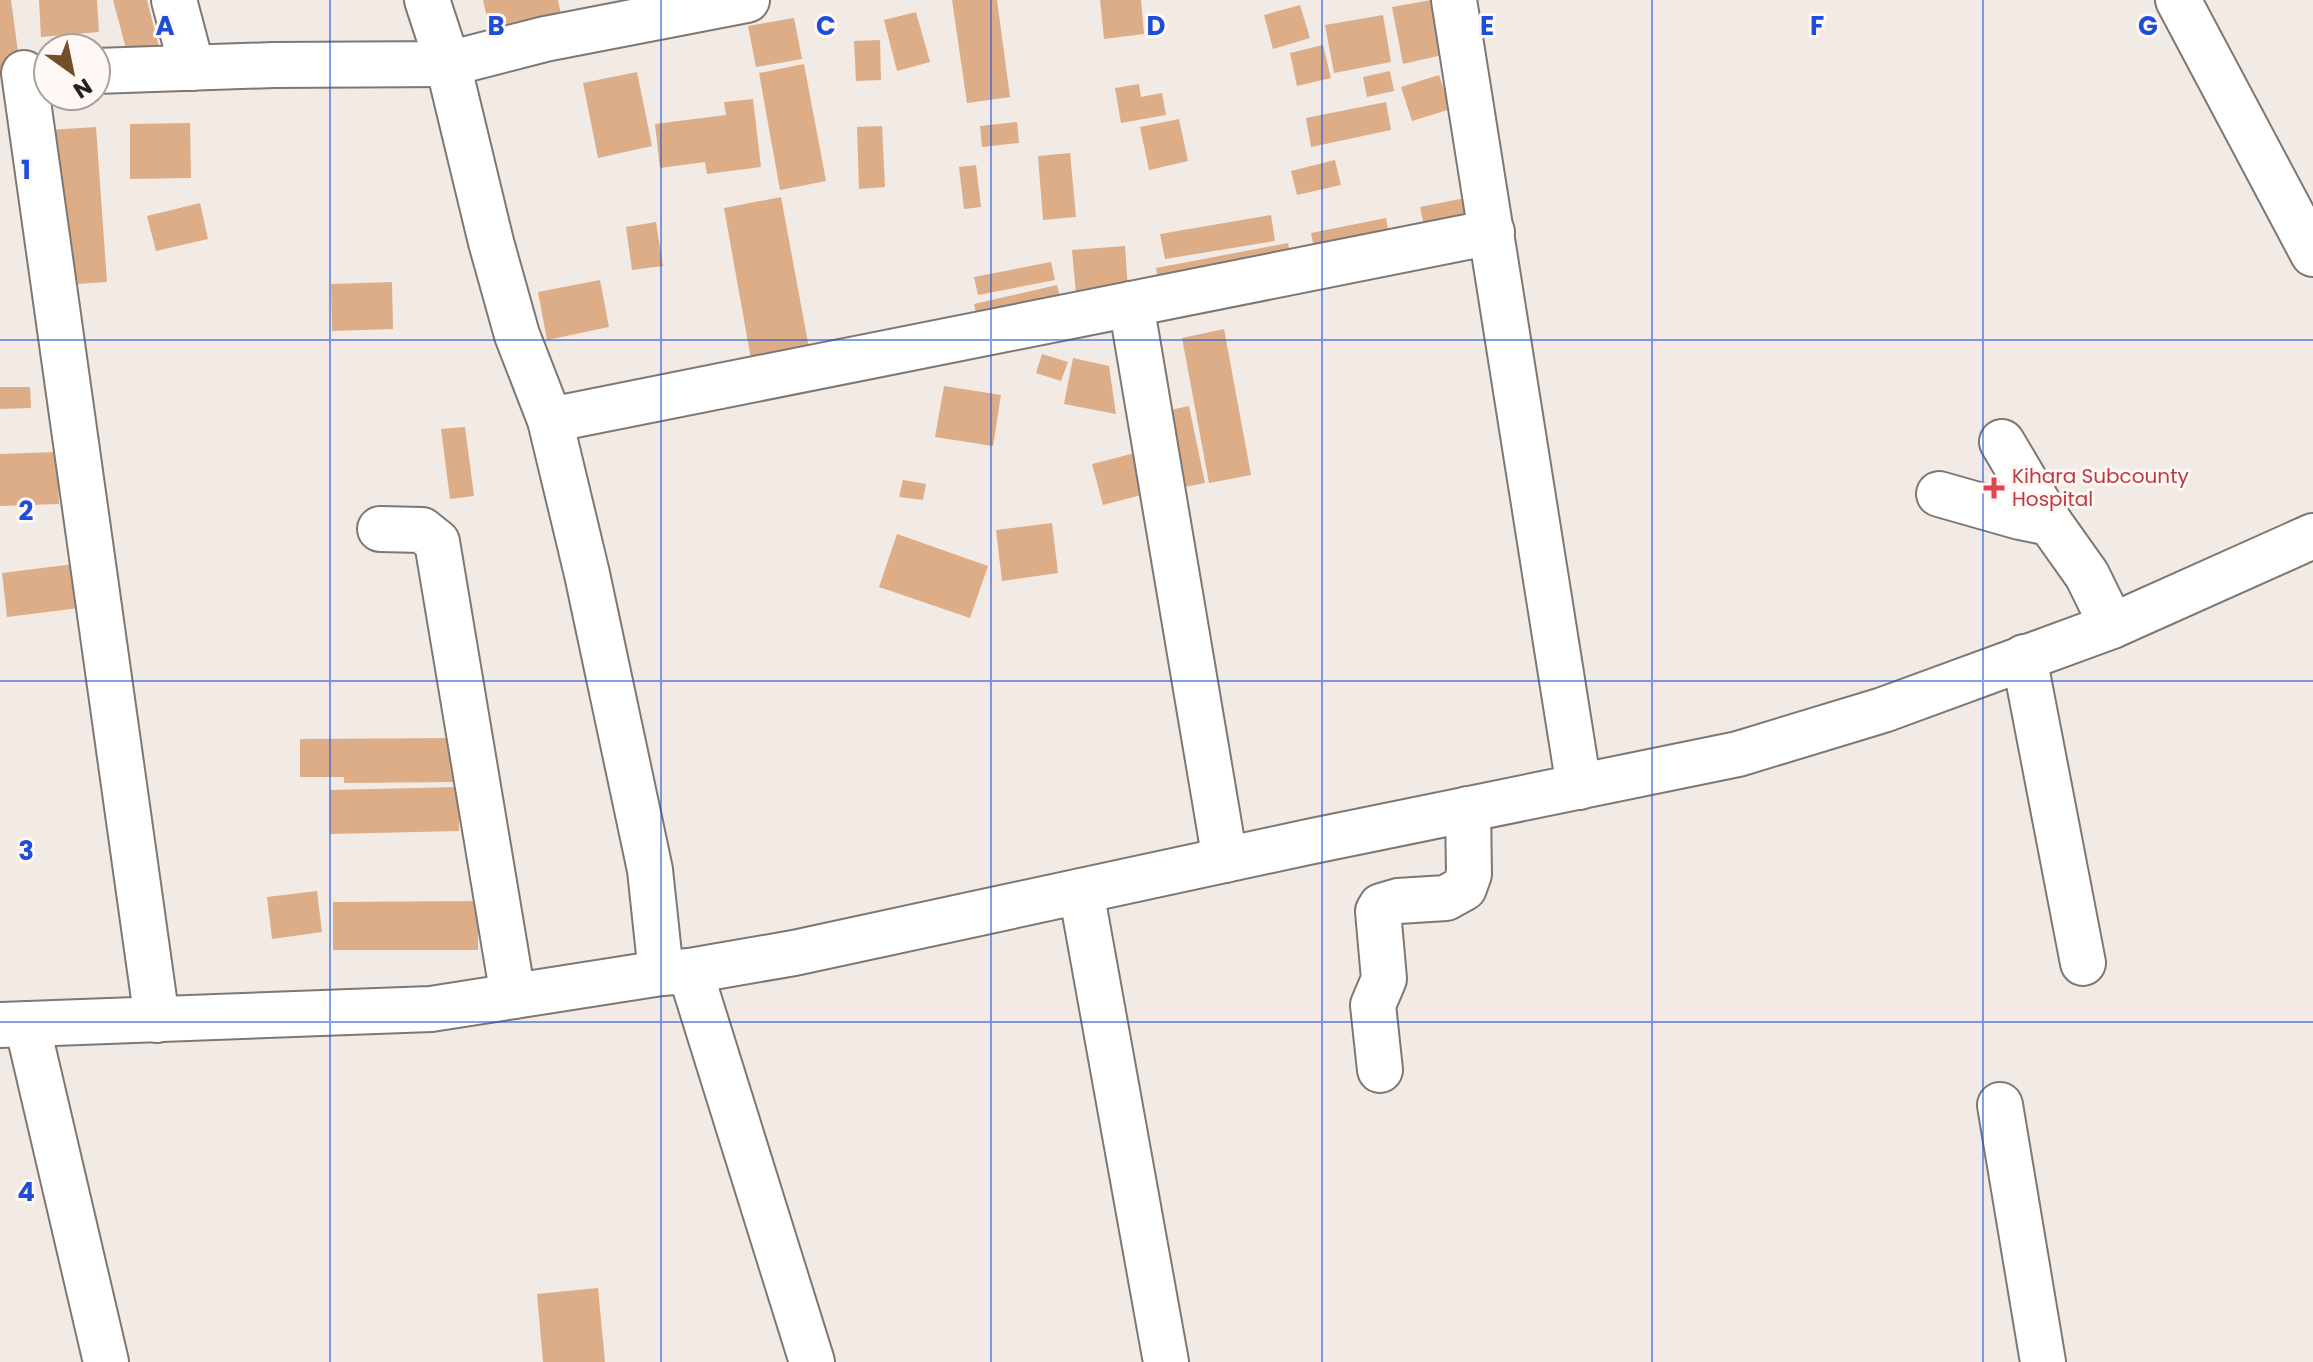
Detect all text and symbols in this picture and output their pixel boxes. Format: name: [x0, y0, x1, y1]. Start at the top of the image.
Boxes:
text: A: [155, 8, 175, 44]
text: B: [487, 8, 505, 44]
text: C: [816, 8, 836, 44]
text: D: [1147, 8, 1166, 44]
text: E: [1480, 8, 1494, 44]
text: F: [1810, 8, 1824, 44]
text: G: [2138, 8, 2158, 44]
north arrow: [32, 32, 112, 112]
text: N: [67, 71, 98, 106]
text: 1: [21, 152, 31, 188]
place label: Kihara Subcounty Hospital: [2012, 462, 2189, 513]
marker: Kihara Subcounty Hospital: [1983, 477, 2005, 499]
text: 2: [19, 493, 34, 529]
text: 3: [18, 833, 34, 869]
text: 4: [17, 1174, 35, 1210]

